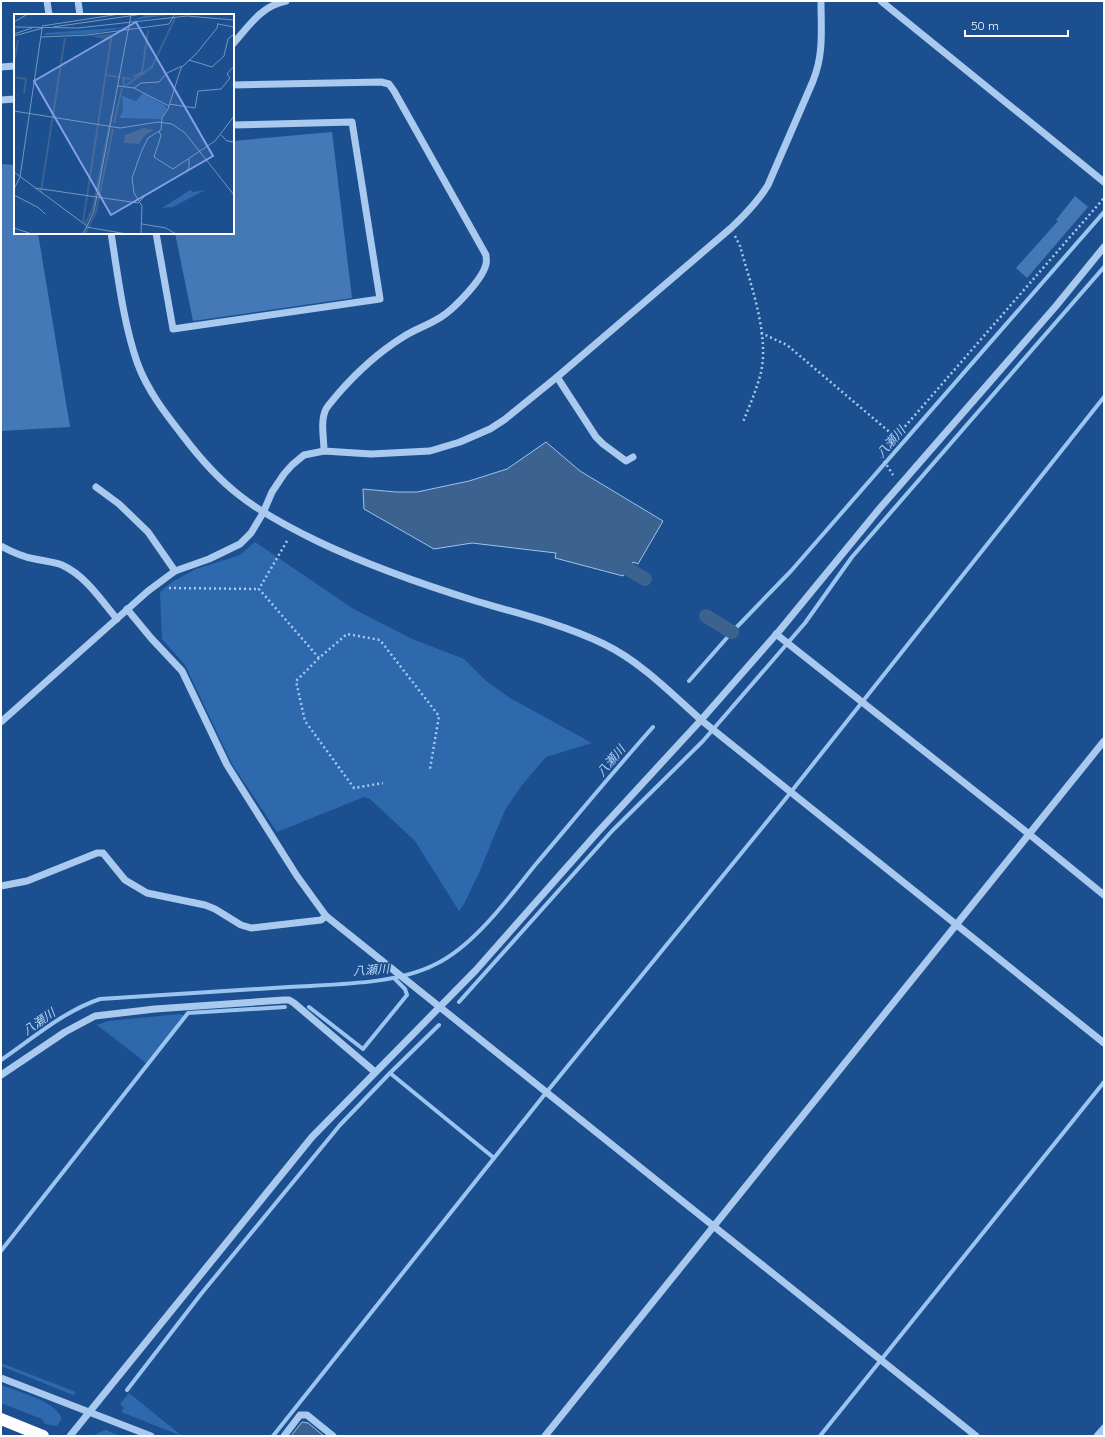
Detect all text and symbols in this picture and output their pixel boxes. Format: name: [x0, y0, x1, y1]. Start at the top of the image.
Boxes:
scale bar: [965, 12, 1068, 38]
inset map: [14, 14, 234, 234]
text: 50 m: [971, 18, 999, 33]
water label: 八瀬川: [873, 422, 909, 460]
water label: 八瀬川: [593, 741, 629, 779]
water label: 八瀬川: [352, 961, 391, 978]
water label: 八瀬川: [20, 1004, 59, 1038]

